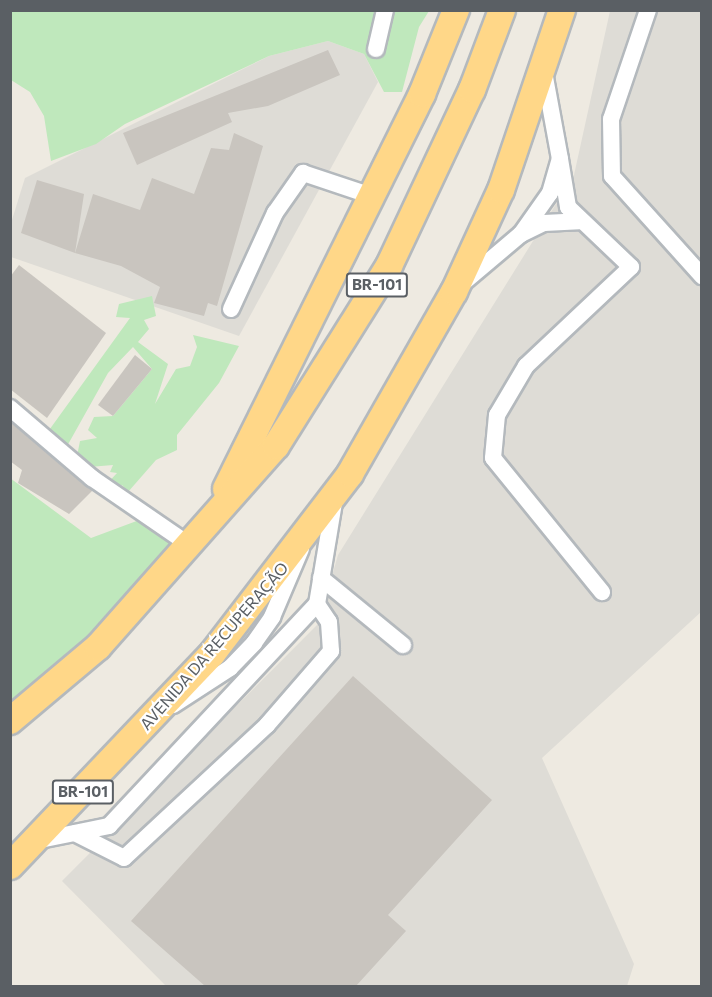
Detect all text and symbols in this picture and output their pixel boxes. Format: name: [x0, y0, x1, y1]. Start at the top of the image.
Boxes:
road number: BR-101: [346, 273, 409, 297]
street label: AVENIDA DA RECUPERAÇÃO: [136, 558, 292, 734]
road number: BR-101: [52, 780, 115, 804]

